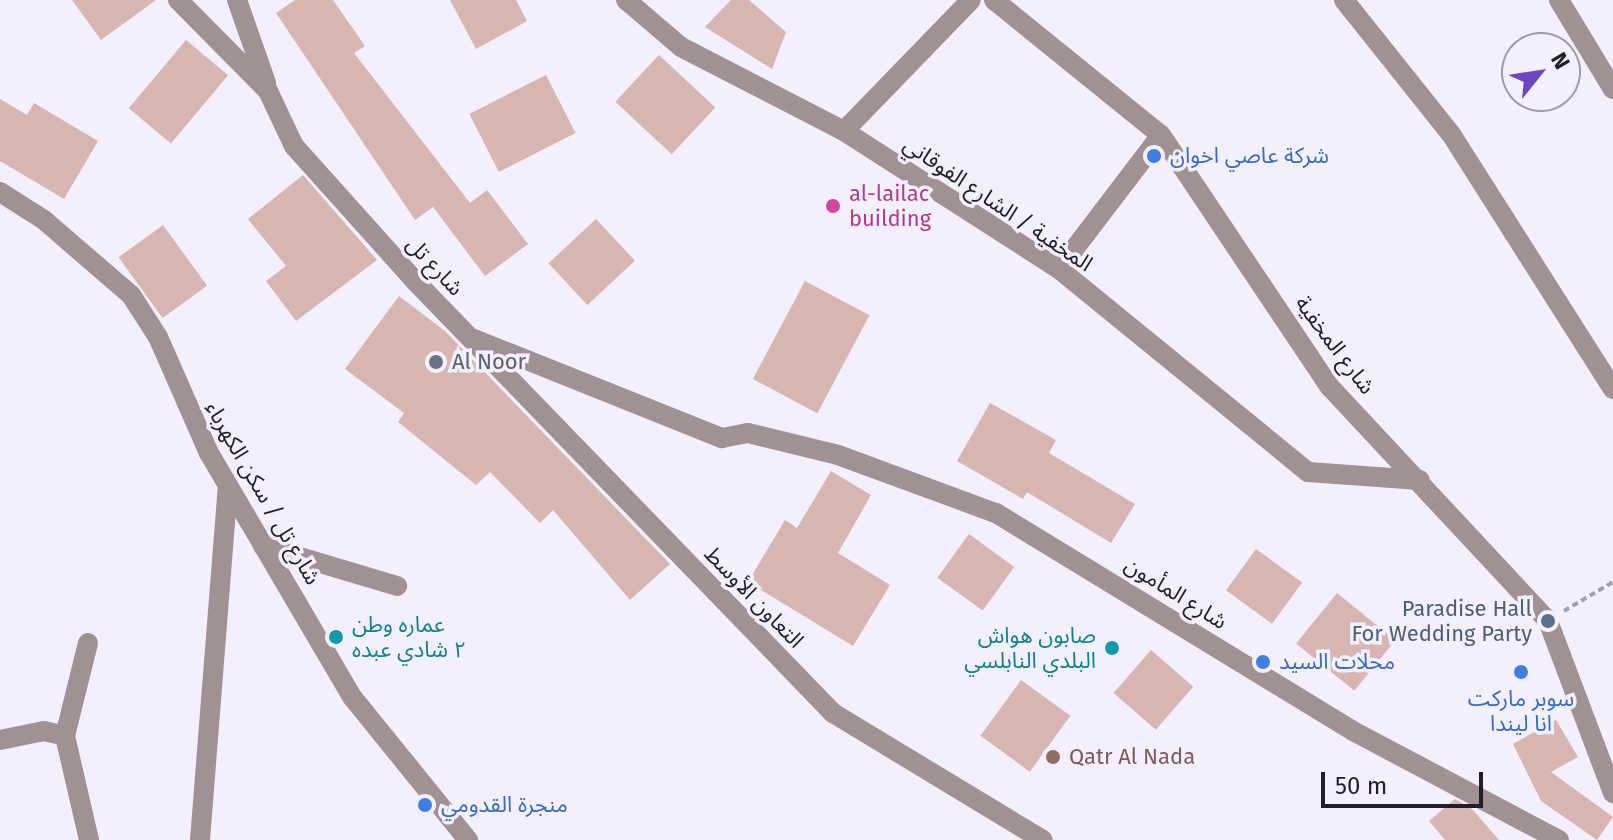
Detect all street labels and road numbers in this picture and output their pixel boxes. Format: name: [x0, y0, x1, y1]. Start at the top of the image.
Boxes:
street label: المخفية / الشارع الفوقاني: [898, 131, 1098, 277]
street label: شارع تل: [401, 231, 469, 301]
street label: شارع المخفية: [1289, 291, 1381, 399]
street label: شارع تل / سكن الكهرباء: [200, 397, 326, 589]
street label: التعاون الأوسط: [699, 541, 809, 653]
street label: شارع المأمون: [1120, 551, 1232, 635]

